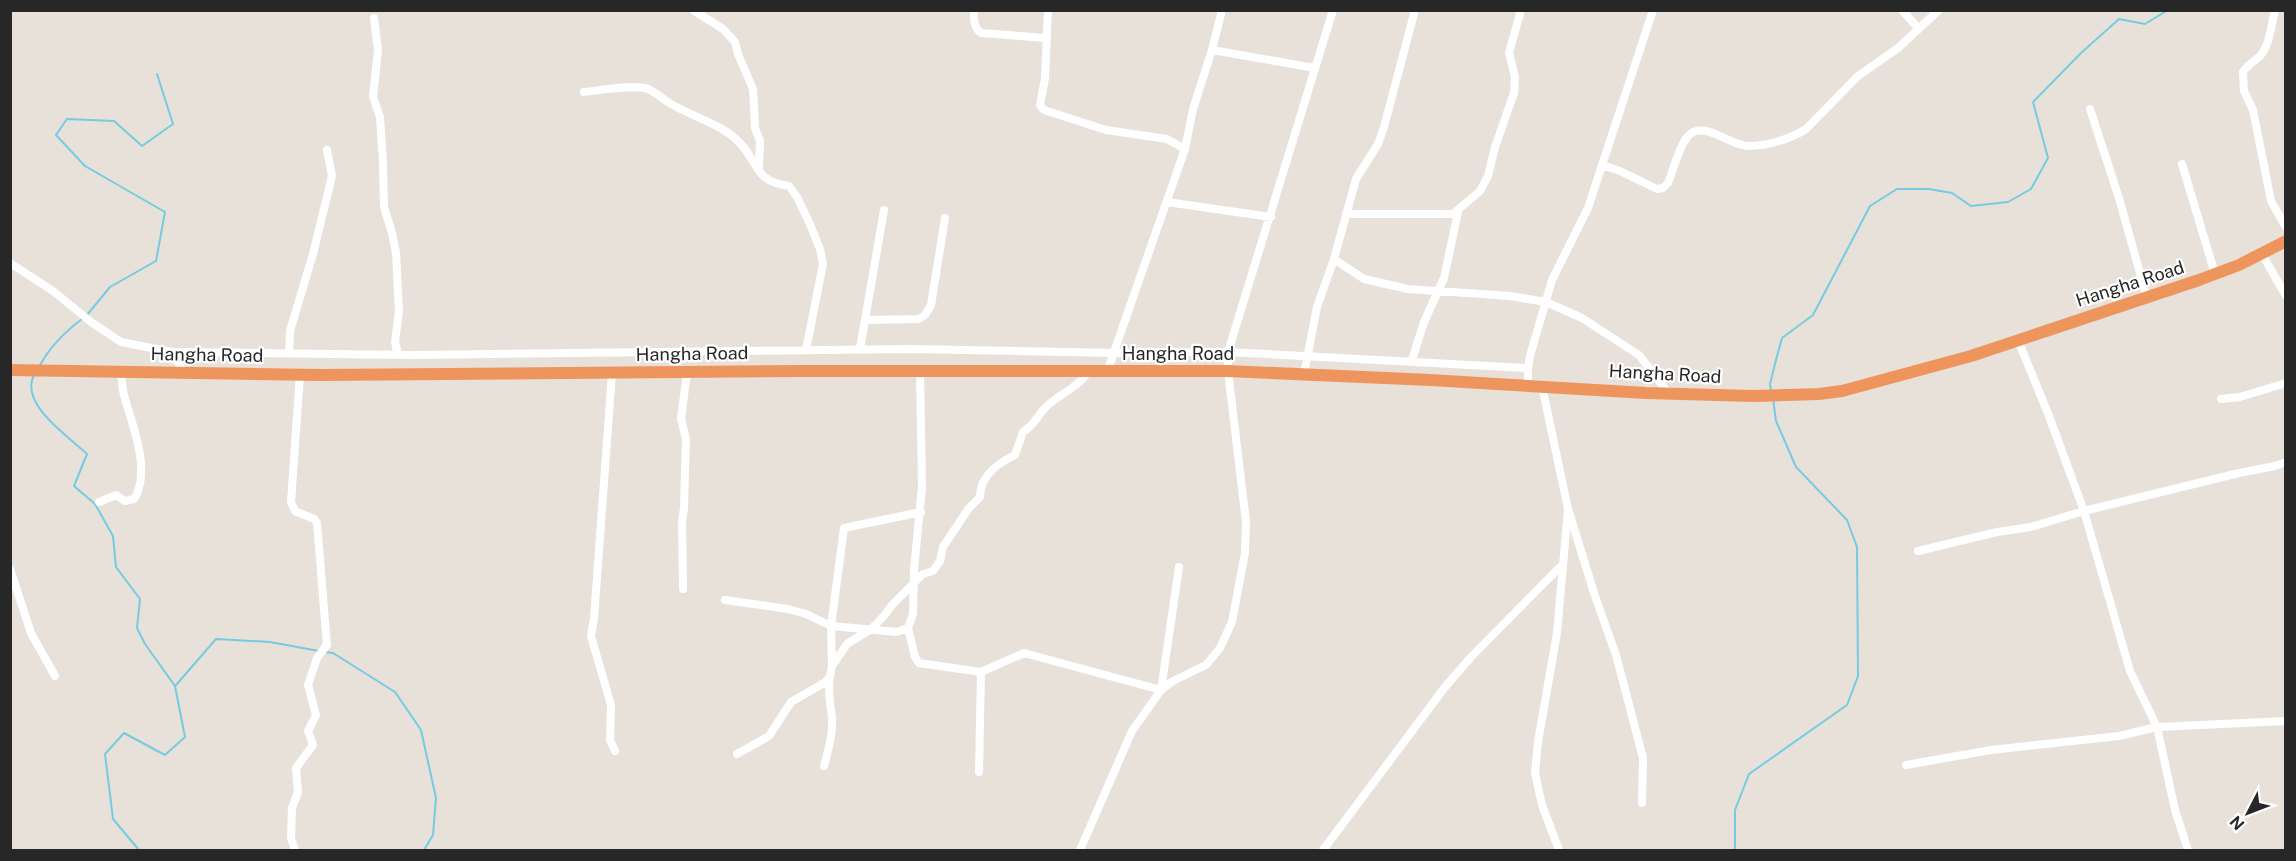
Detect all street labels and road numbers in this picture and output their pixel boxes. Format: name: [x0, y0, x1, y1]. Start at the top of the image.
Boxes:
street label: Hangha Road: [2073, 256, 2187, 311]
street label: Hangha Road: [636, 342, 748, 365]
street label: Hangha Road: [151, 343, 263, 366]
street label: Hangha Road: [1122, 343, 1234, 364]
street label: Hangha Road: [1608, 360, 1722, 387]

